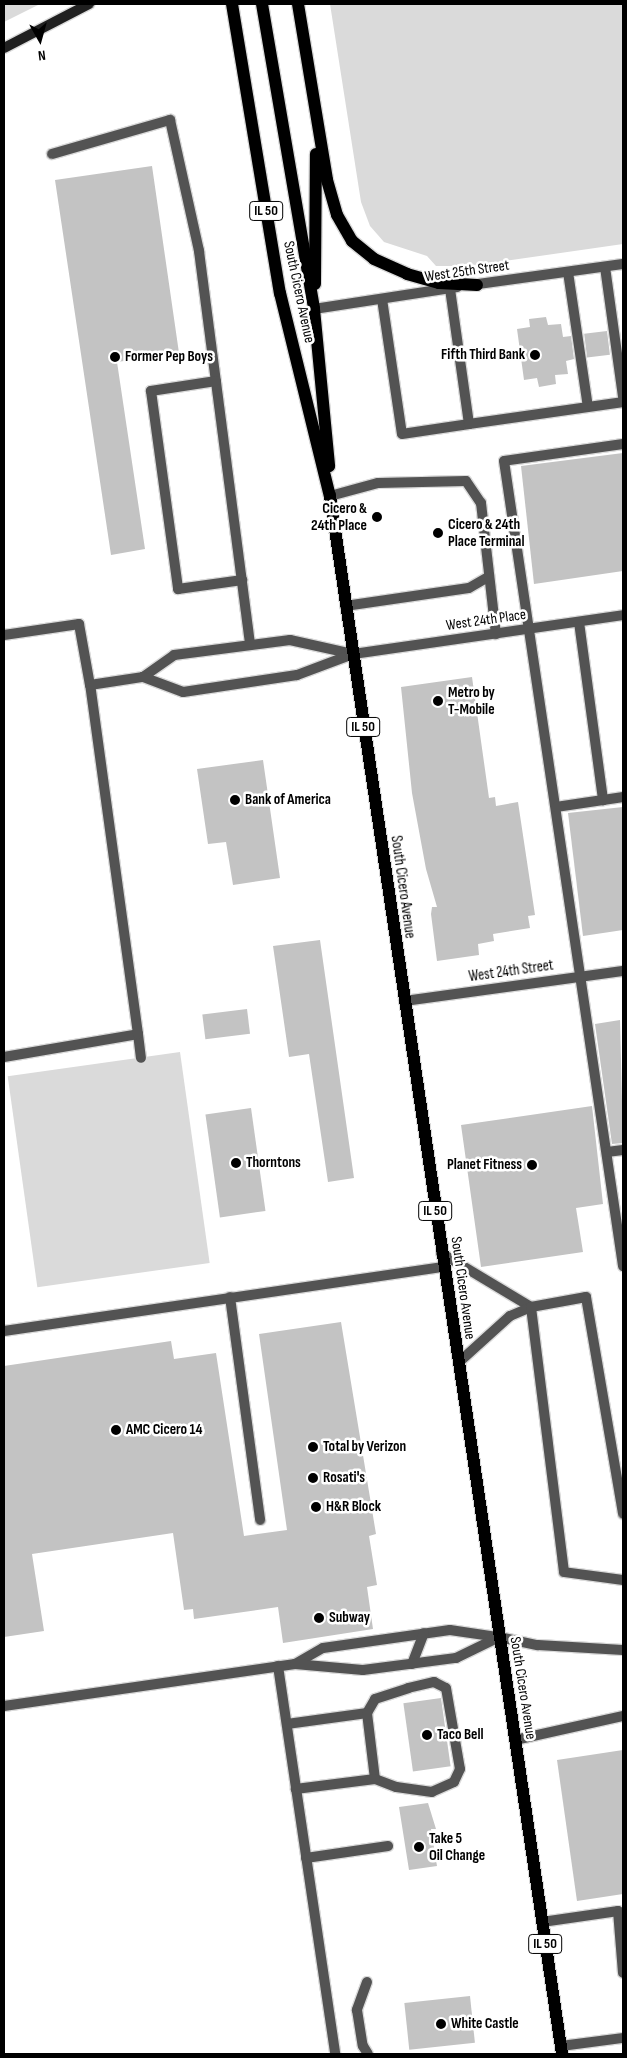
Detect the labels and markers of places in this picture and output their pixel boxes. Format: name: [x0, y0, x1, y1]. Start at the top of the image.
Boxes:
place label: Fifth Third Bank: [441, 346, 525, 364]
place label: Former Pep Boys: [125, 348, 213, 366]
marker: Fifth Third Bank: [529, 349, 541, 361]
marker: Former Pep Boys: [109, 351, 121, 363]
place label: Cicero & 24th Place: [311, 499, 367, 534]
marker: Cicero & 24th Place: [371, 511, 383, 523]
place label: Cicero & 24th Place Terminal: [448, 515, 525, 550]
marker: Cicero & 24th Place Terminal: [432, 527, 444, 539]
place label: Metro by T-Mobile: [448, 683, 495, 718]
marker: Metro by T-Mobile: [432, 695, 444, 707]
place label: Bank of America: [245, 791, 331, 809]
marker: Bank of America: [229, 794, 241, 806]
place label: Thorntons: [246, 1154, 301, 1172]
place label: Planet Fitness: [447, 1156, 522, 1174]
marker: Thorntons: [230, 1157, 242, 1169]
marker: Planet Fitness: [526, 1159, 538, 1171]
place label: AMC Cicero 14: [126, 1421, 202, 1439]
marker: AMC Cicero 14: [110, 1424, 122, 1436]
place label: Total by Verizon: [323, 1438, 406, 1456]
marker: Total by Verizon: [307, 1441, 319, 1453]
place label: Rosati's: [323, 1469, 365, 1487]
marker: Rosati's: [307, 1472, 319, 1484]
place label: H&R Block: [326, 1498, 381, 1516]
marker: H&R Block: [310, 1501, 322, 1513]
place label: Subway: [329, 1609, 370, 1627]
marker: Subway: [313, 1612, 325, 1624]
place label: Taco Bell: [437, 1726, 484, 1744]
marker: Taco Bell: [421, 1729, 433, 1741]
place label: Take 5 Oil Change: [429, 1829, 485, 1864]
marker: Take 5 Oil Change: [413, 1841, 425, 1853]
place label: White Castle: [451, 2015, 519, 2033]
marker: White Castle: [435, 2018, 447, 2030]

